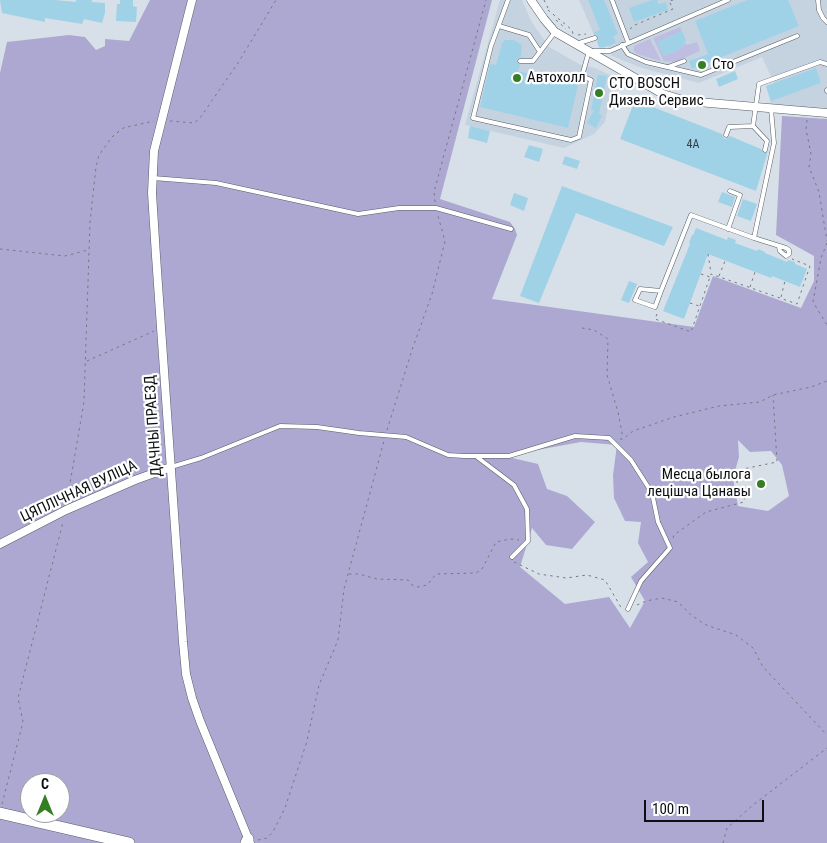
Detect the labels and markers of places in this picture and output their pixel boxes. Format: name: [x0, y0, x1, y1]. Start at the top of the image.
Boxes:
place label: Сто: [712, 56, 734, 74]
marker: Сто: [696, 59, 708, 71]
place label: Автохолл: [527, 69, 586, 87]
marker: Автохолл: [511, 72, 523, 84]
place label: СТО BOSCH Дизель Сервис: [609, 75, 704, 110]
marker: СТО BOSCH Дизель Сервис: [593, 87, 605, 99]
place label: Месца былога лецішча Цанавы: [647, 466, 751, 501]
marker: Месца былога лецішча Цанавы: [755, 478, 767, 490]

